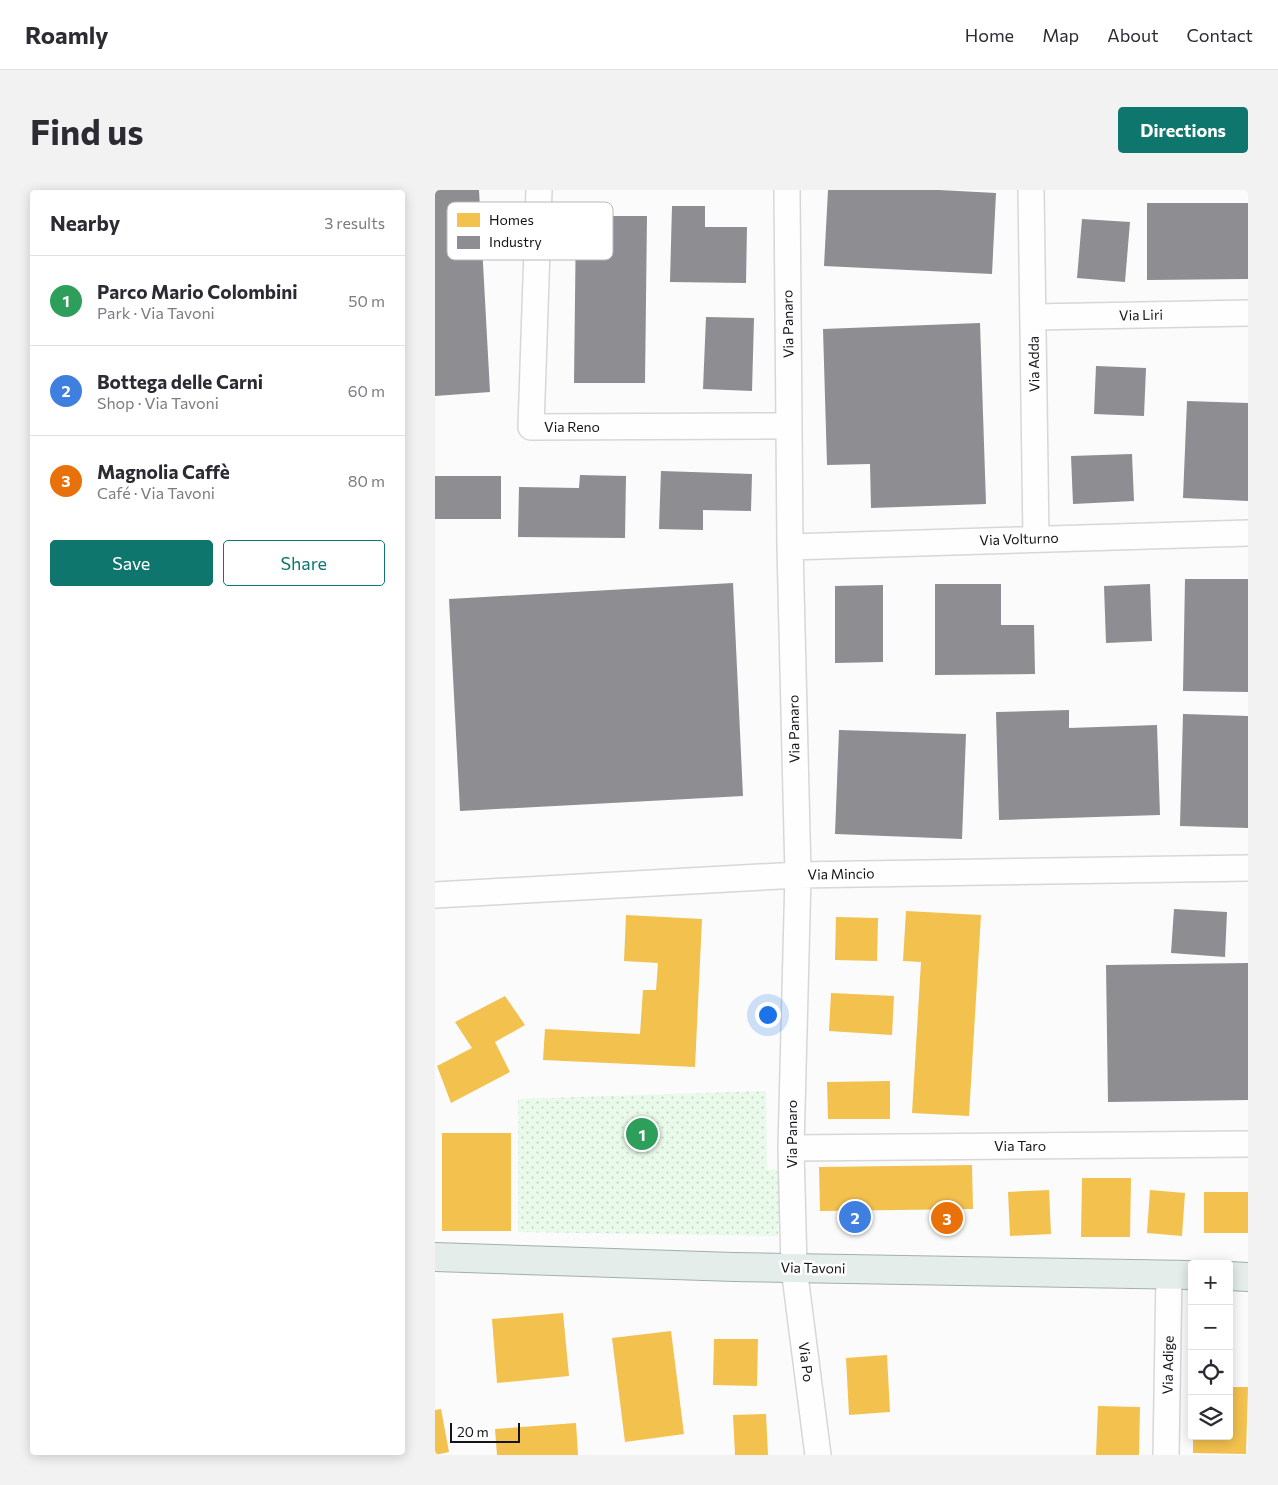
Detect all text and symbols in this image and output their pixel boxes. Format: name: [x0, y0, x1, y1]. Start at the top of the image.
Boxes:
text: Roamly: [25, 20, 108, 49]
text: Home: [965, 24, 1014, 46]
text: Map: [1042, 24, 1079, 46]
text: About: [1107, 24, 1159, 46]
text: Contact: [1187, 24, 1253, 46]
button: Directions: [1118, 107, 1248, 153]
text: Find us: [30, 109, 144, 152]
legend: [447, 202, 613, 260]
text: Nearby: [50, 210, 120, 235]
text: Homes: [489, 211, 534, 228]
text: 3 results: [324, 213, 385, 232]
text: Industry: [489, 233, 542, 250]
text: Parco Mario Colombini: [97, 280, 298, 303]
street label: Via Panaro: [778, 290, 797, 358]
text: 1: [62, 291, 70, 310]
text: 50 m: [348, 291, 385, 310]
text: Park · Via Tavoni: [97, 303, 215, 322]
street label: Via Liri: [1119, 306, 1163, 323]
street label: Via Adda: [1025, 336, 1042, 392]
text: Bottega delle Carni: [97, 370, 263, 393]
text: 2: [61, 381, 71, 400]
text: 60 m: [348, 381, 385, 400]
text: Shop · Via Tavoni: [97, 393, 219, 412]
street label: Via Reno: [544, 418, 600, 435]
text: Magnolia Caffè: [97, 460, 230, 483]
text: 3: [61, 471, 71, 490]
text: 80 m: [348, 471, 385, 490]
text: Café · Via Tavoni: [97, 483, 215, 502]
street label: Via Volturno: [979, 529, 1059, 548]
button: Save: [50, 540, 213, 586]
button: Share: [223, 540, 385, 586]
street label: Via Panaro: [784, 695, 803, 763]
street label: Via Mincio: [807, 864, 875, 883]
your location: [755, 1002, 781, 1028]
street label: Via Panaro: [783, 1100, 800, 1168]
pin: 1: [626, 1115, 658, 1153]
street label: Via Taro: [994, 1137, 1046, 1154]
pin: 2: [839, 1198, 871, 1236]
pin: 3: [931, 1199, 963, 1237]
street label: Via Tavoni: [780, 1258, 846, 1277]
map controls: [1188, 1260, 1233, 1440]
button: +: [1188, 1260, 1233, 1305]
button: −: [1188, 1305, 1233, 1350]
street label: Via Adige: [1158, 1335, 1177, 1395]
street label: Via Po: [796, 1341, 817, 1383]
button: locate: [1188, 1350, 1233, 1395]
button: layers: [1188, 1395, 1233, 1440]
scale bar: [450, 1420, 520, 1443]
text: 20 m: [457, 1423, 489, 1440]

